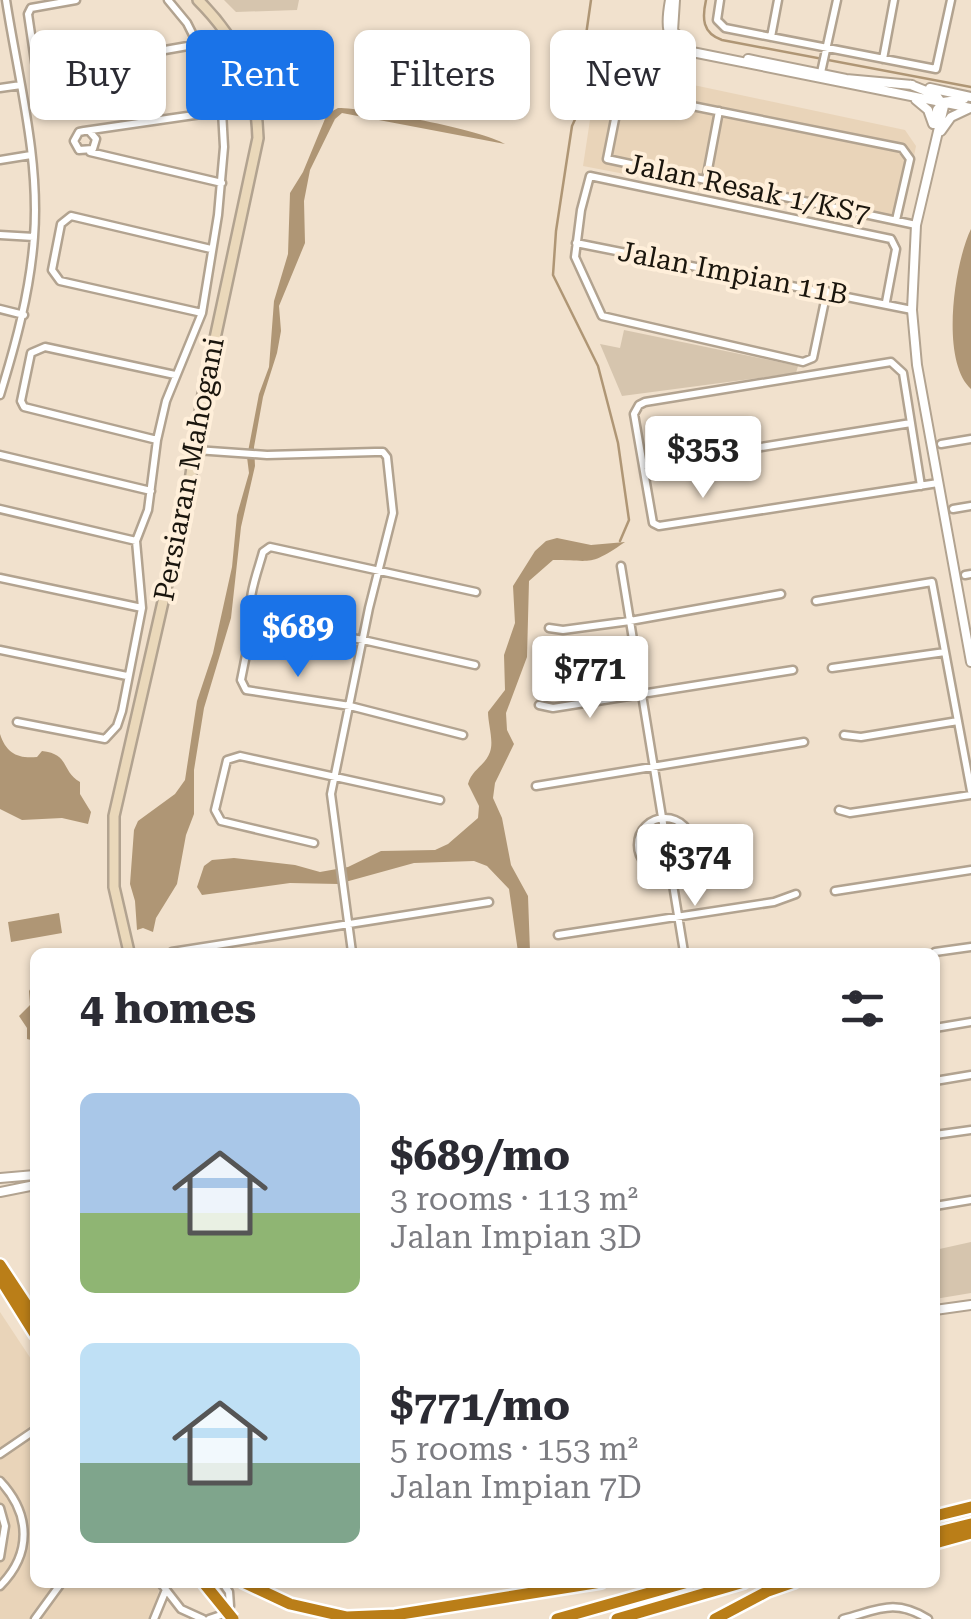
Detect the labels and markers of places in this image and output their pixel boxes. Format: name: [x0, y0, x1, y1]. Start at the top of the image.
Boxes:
pin: $353: [644, 416, 762, 501]
pin: $689: [239, 595, 357, 680]
pin: $771: [531, 636, 649, 721]
pin: $374: [636, 824, 754, 909]

